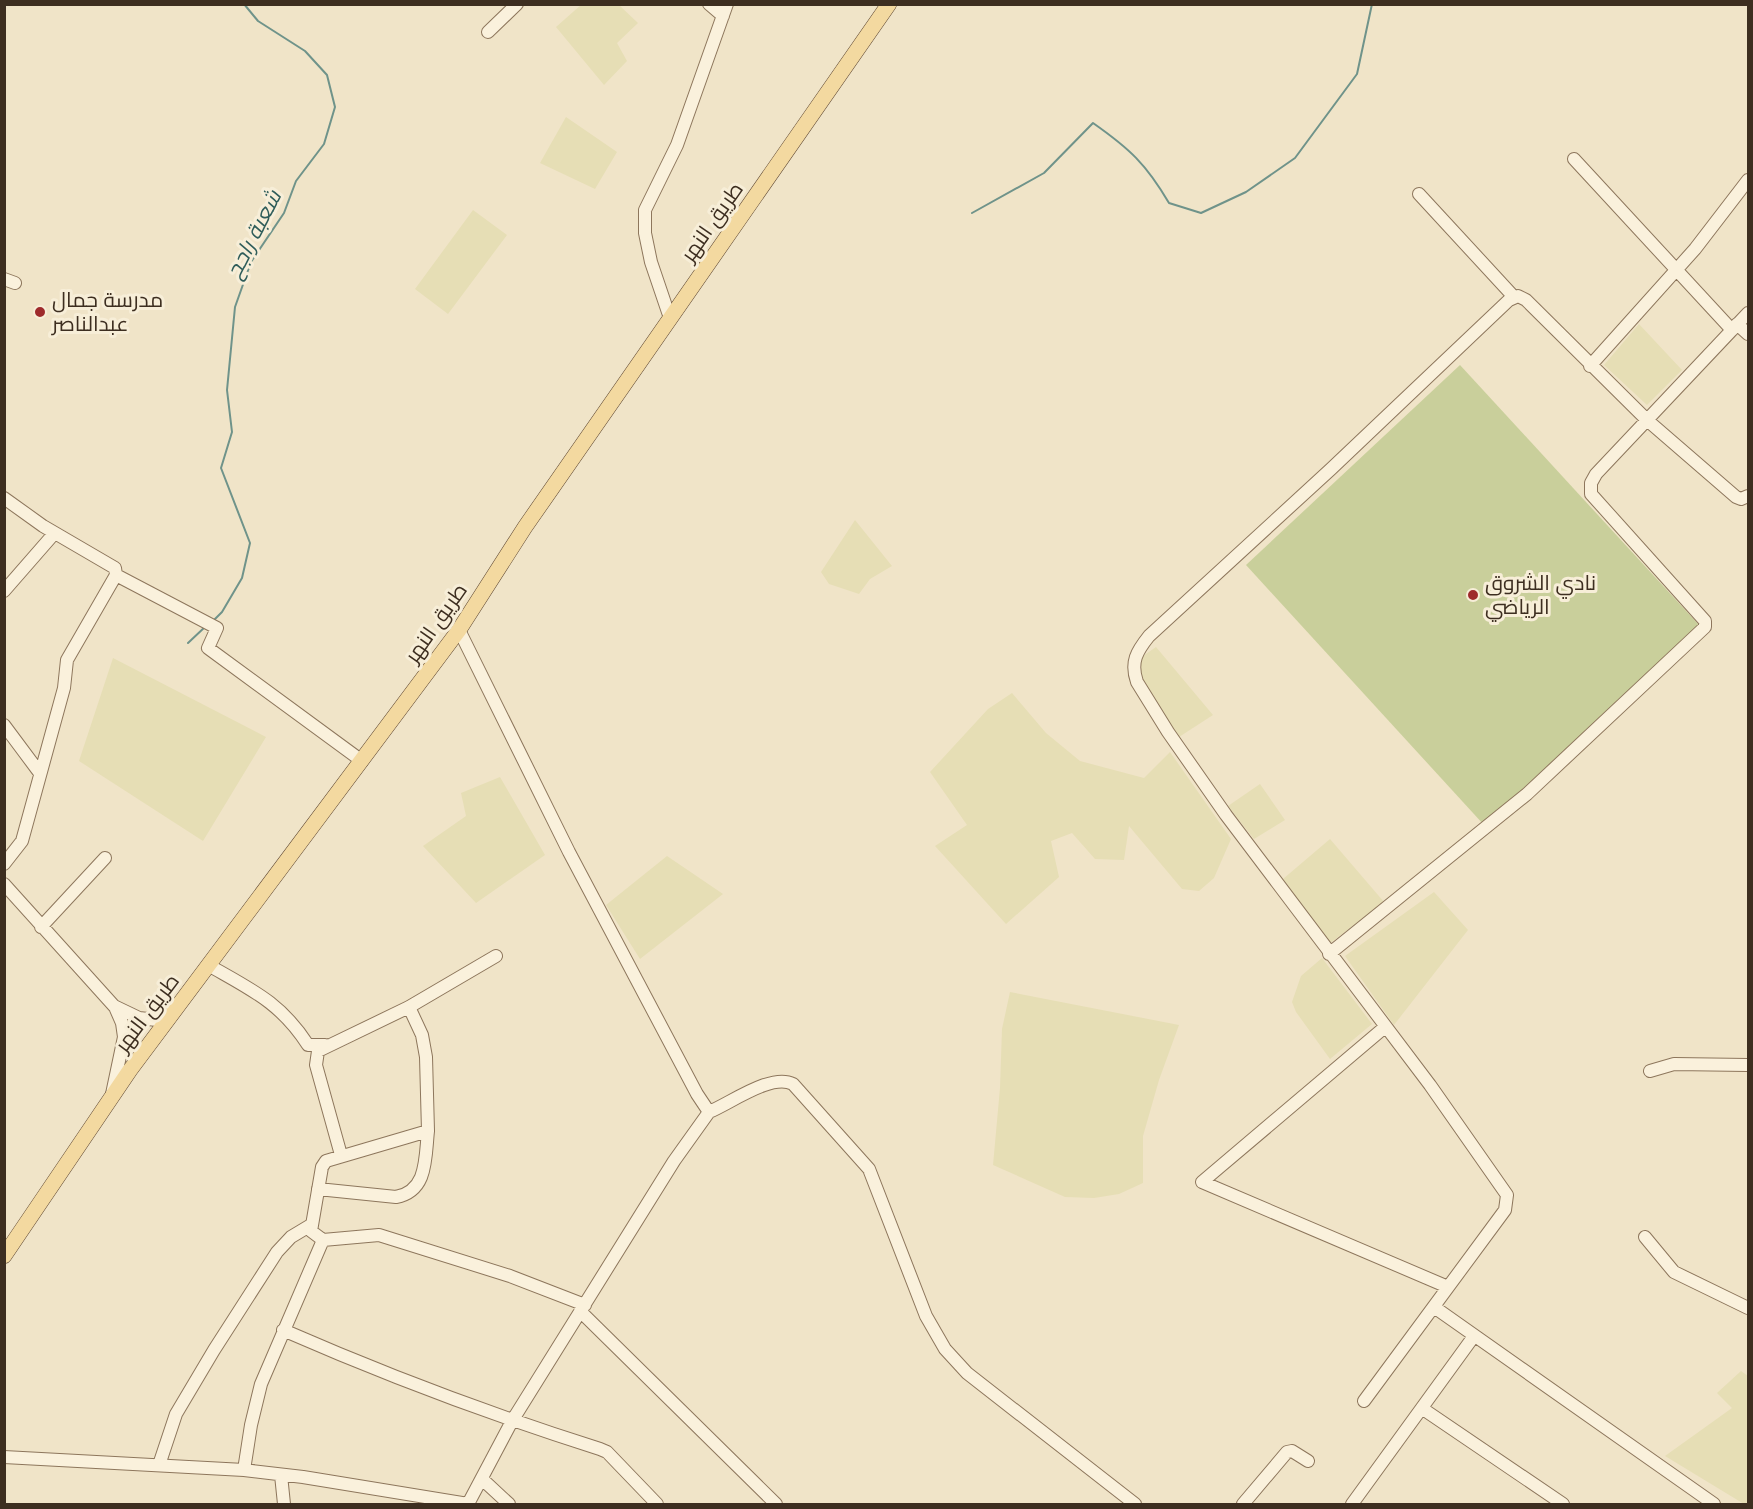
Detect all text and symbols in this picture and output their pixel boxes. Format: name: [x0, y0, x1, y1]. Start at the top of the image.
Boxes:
street label: طريق النهر: [673, 176, 749, 268]
water label: شعبة راجح: [217, 184, 288, 284]
place label: مدرسة جمال عبدالناصر: [51, 285, 163, 337]
marker: مدرسة جمال عبدالناصر: [33, 305, 47, 319]
place label: نادي الشروق الرياضي: [1485, 568, 1596, 622]
street label: طريق النهر: [397, 577, 473, 669]
marker: نادي الشروق الرياضي: [1466, 588, 1480, 602]
street label: طريق النهر: [107, 968, 185, 1058]

